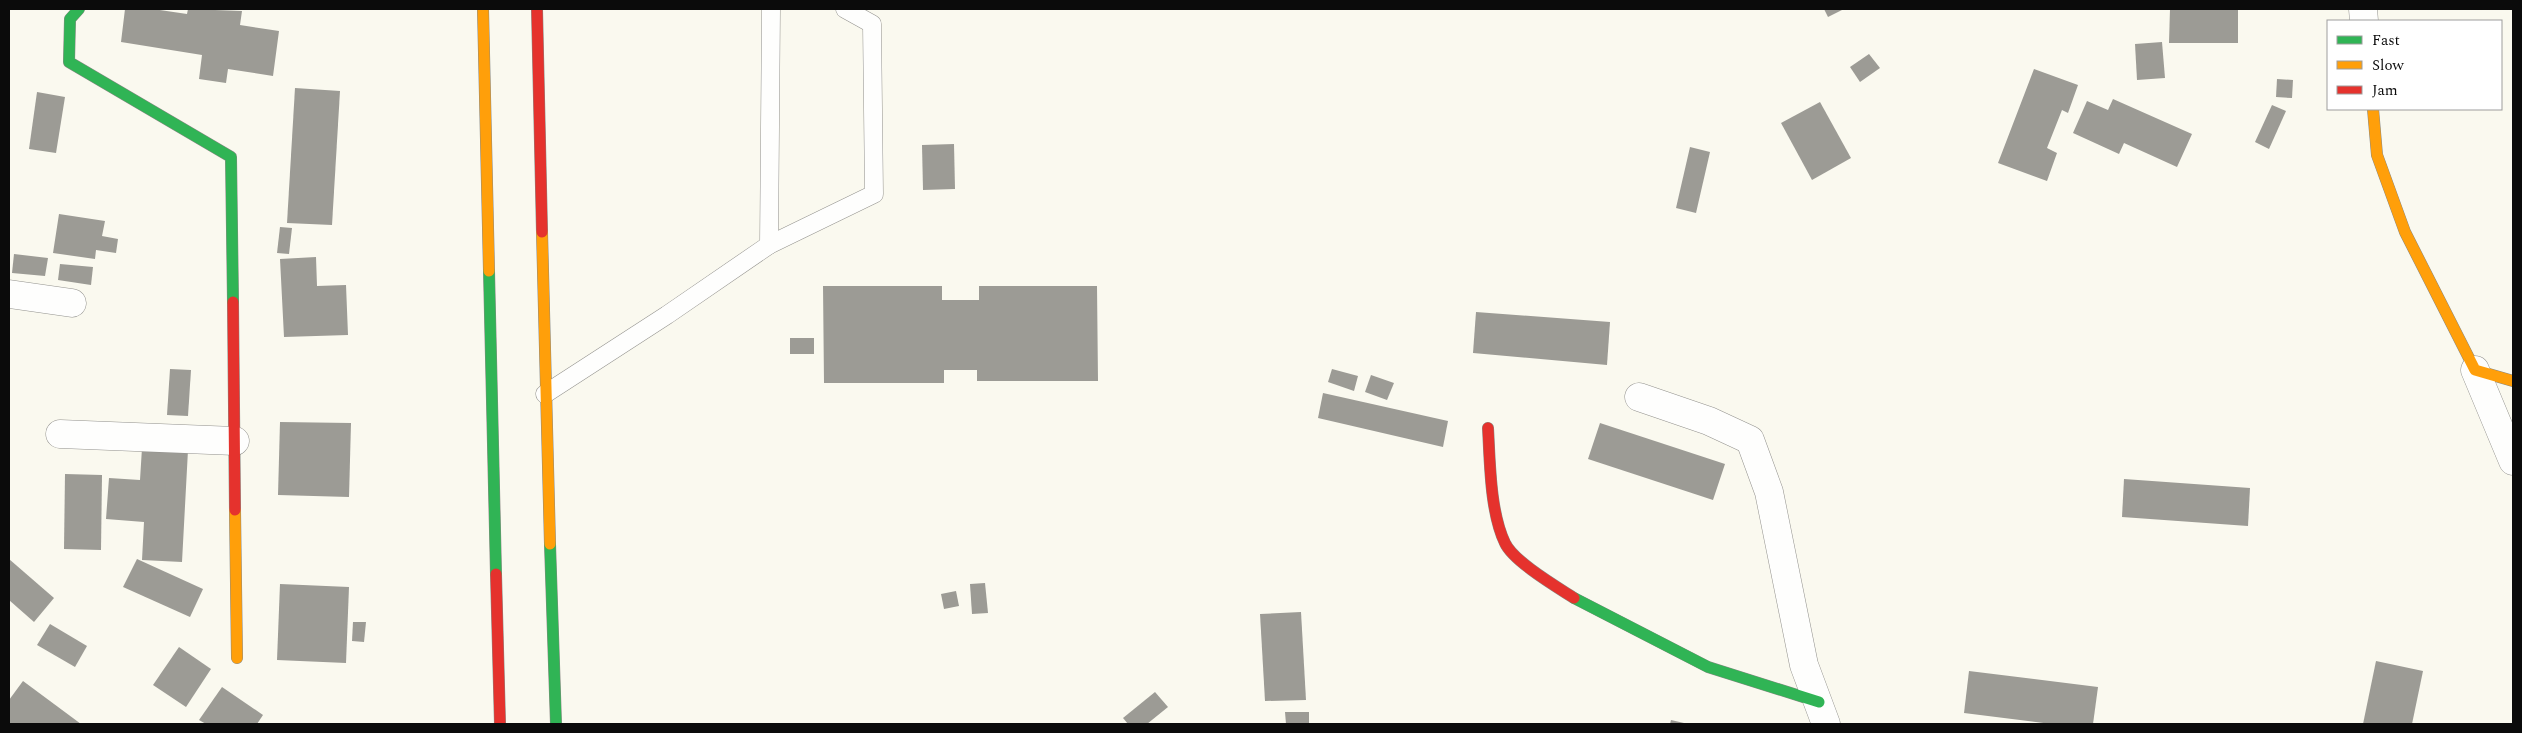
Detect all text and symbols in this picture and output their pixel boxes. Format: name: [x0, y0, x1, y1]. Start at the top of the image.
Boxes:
legend: [2327, 20, 2502, 110]
text: Fast: [2372, 29, 2400, 52]
text: Slow: [2372, 54, 2404, 77]
text: Jam: [2372, 79, 2398, 102]

